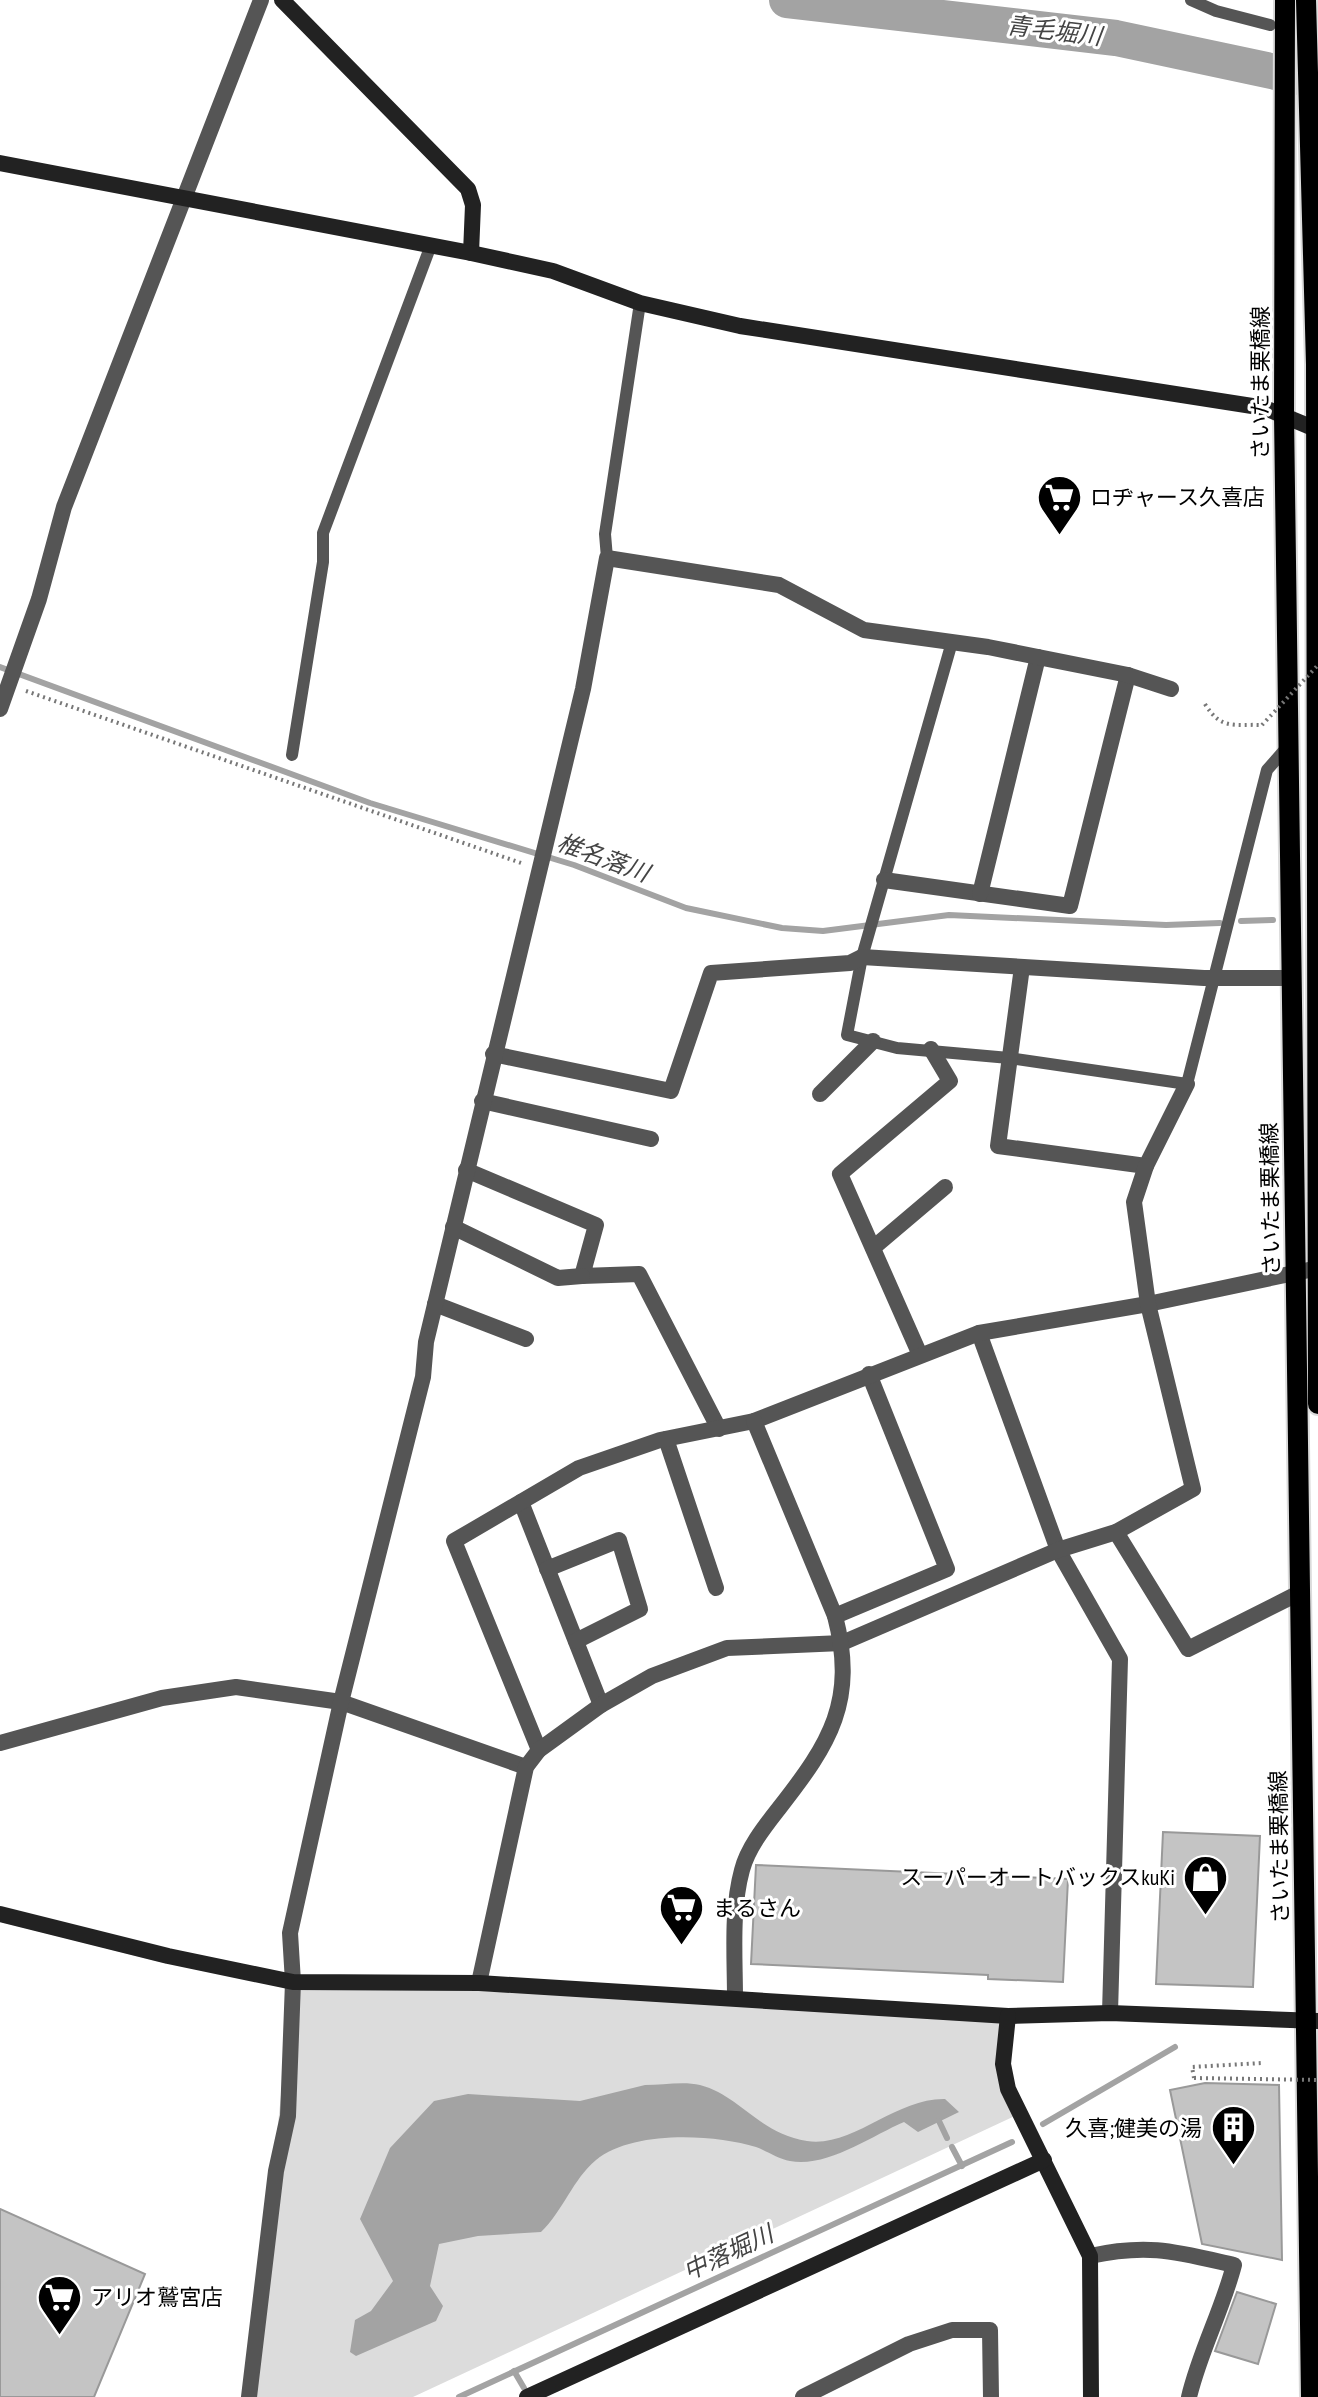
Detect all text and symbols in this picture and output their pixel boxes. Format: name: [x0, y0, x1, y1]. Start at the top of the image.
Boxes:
water label: 青毛堀川: [1005, 9, 1107, 52]
street label: さいたま栗橋線: [1246, 306, 1274, 460]
supermarket icon: ロヂャース久喜店: [1035, 473, 1083, 536]
place label: ロヂャース久喜店: [1090, 483, 1265, 511]
water label: 椎名落川: [553, 827, 656, 890]
street label: さいたま栗橋線: [1255, 1122, 1285, 1276]
street label: さいたま栗橋線: [1264, 1770, 1294, 1924]
shop icon: スーパーオートバックスkuKi: [1182, 1853, 1230, 1916]
place label: スーパーオートバックスkuKi: [900, 1863, 1175, 1891]
supermarket icon: まるさん: [658, 1884, 706, 1947]
place label: まるさん: [713, 1894, 801, 1922]
building icon: 久喜;健美の湯: [1209, 2104, 1257, 2167]
place label: 久喜;健美の湯: [1065, 2114, 1202, 2142]
water label: 中落堀川: [678, 2217, 781, 2287]
supermarket icon: アリオ鷲宮店: [36, 2273, 84, 2336]
place label: アリオ鷲宮店: [91, 2283, 223, 2311]

